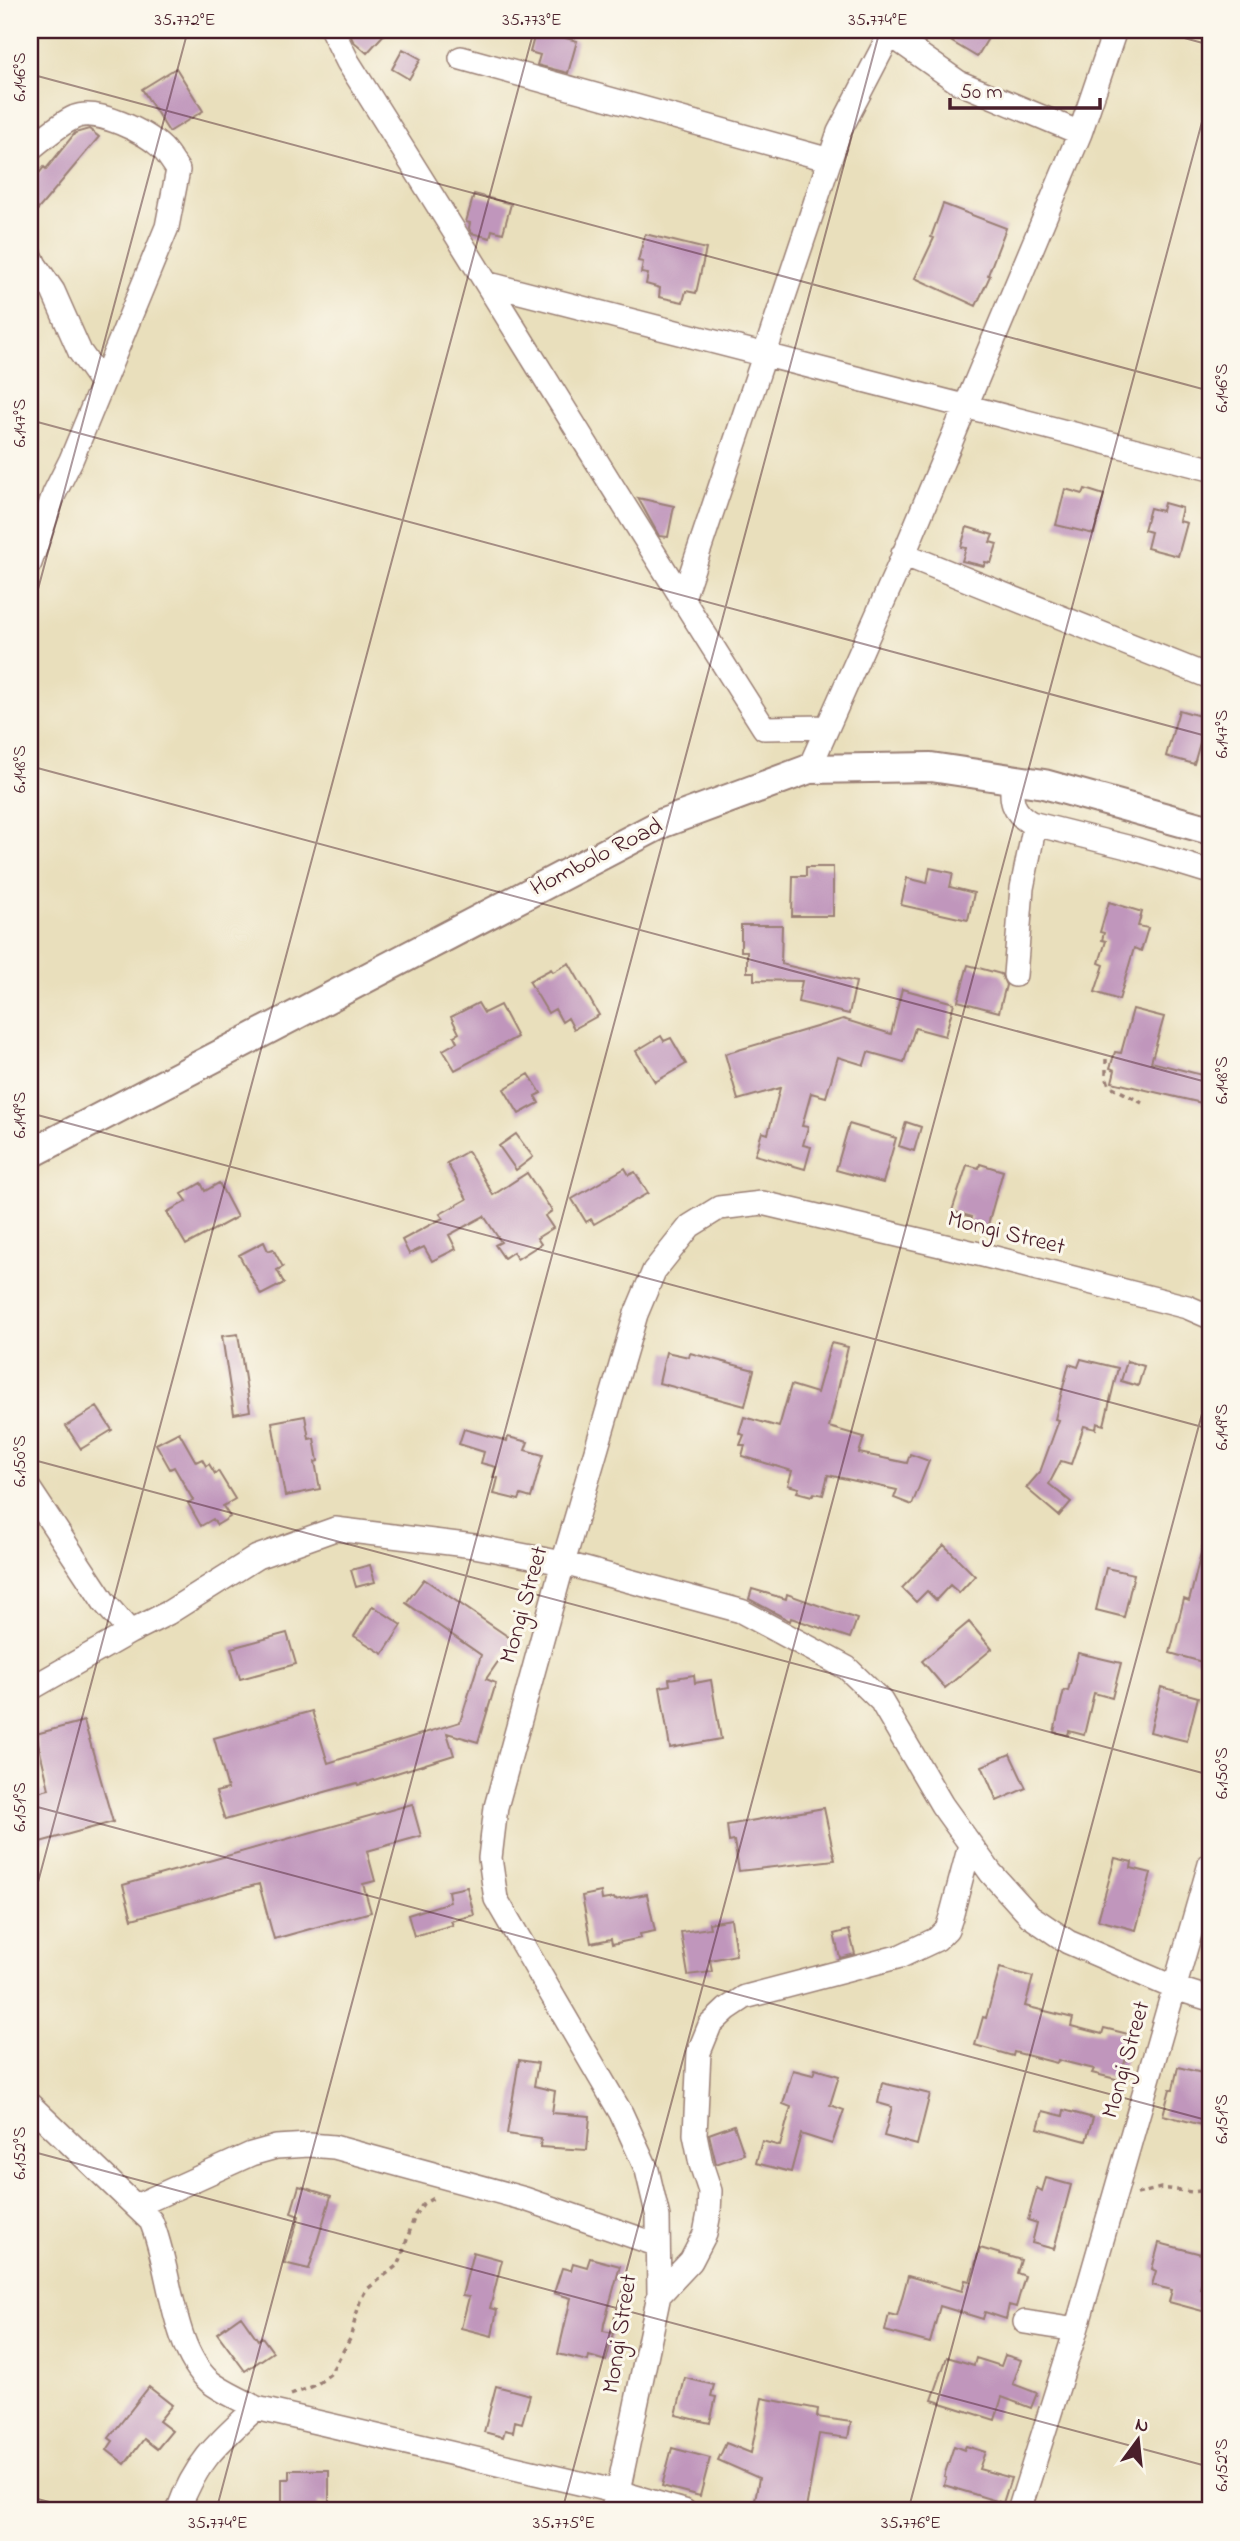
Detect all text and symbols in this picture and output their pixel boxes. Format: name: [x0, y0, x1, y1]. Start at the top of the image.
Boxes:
text: 35.772°E: [155, 8, 216, 34]
text: 35.773°E: [502, 8, 562, 34]
text: 35.774°E: [848, 8, 908, 34]
text: 6.146°S: [8, 52, 34, 102]
scale bar: [950, 66, 1100, 110]
text: 50 m: [960, 78, 1003, 108]
text: 6.146°S: [1210, 363, 1236, 413]
text: 6.147°S: [8, 399, 34, 447]
text: 6.147°S: [1210, 710, 1236, 758]
text: 6.148°S: [8, 745, 34, 793]
street label: Hombolo Road: [525, 809, 670, 906]
text: 6.148°S: [1210, 1056, 1236, 1104]
text: 6.149°S: [8, 1092, 34, 1138]
street label: Mongi Street: [943, 1202, 1069, 1266]
text: 6.149°S: [1210, 1404, 1236, 1450]
text: 6.150°S: [8, 1435, 34, 1487]
street label: Mongi Street: [492, 1542, 558, 1668]
text: 6.150°S: [1210, 1747, 1236, 1799]
text: 6.151°S: [8, 1782, 34, 1832]
street label: Mongi Street: [1094, 1997, 1160, 2123]
text: 6.151°S: [1210, 2094, 1236, 2144]
text: 6.152°S: [8, 2127, 34, 2179]
street label: Mongi Street: [594, 2272, 648, 2396]
north arrow: [1104, 2404, 1174, 2474]
text: N: [1132, 2411, 1152, 2441]
text: 6.152°S: [1210, 2439, 1236, 2491]
text: 35.774°E: [188, 2511, 248, 2537]
text: 35.775°E: [533, 2511, 595, 2537]
text: 35.776°E: [881, 2511, 941, 2537]

